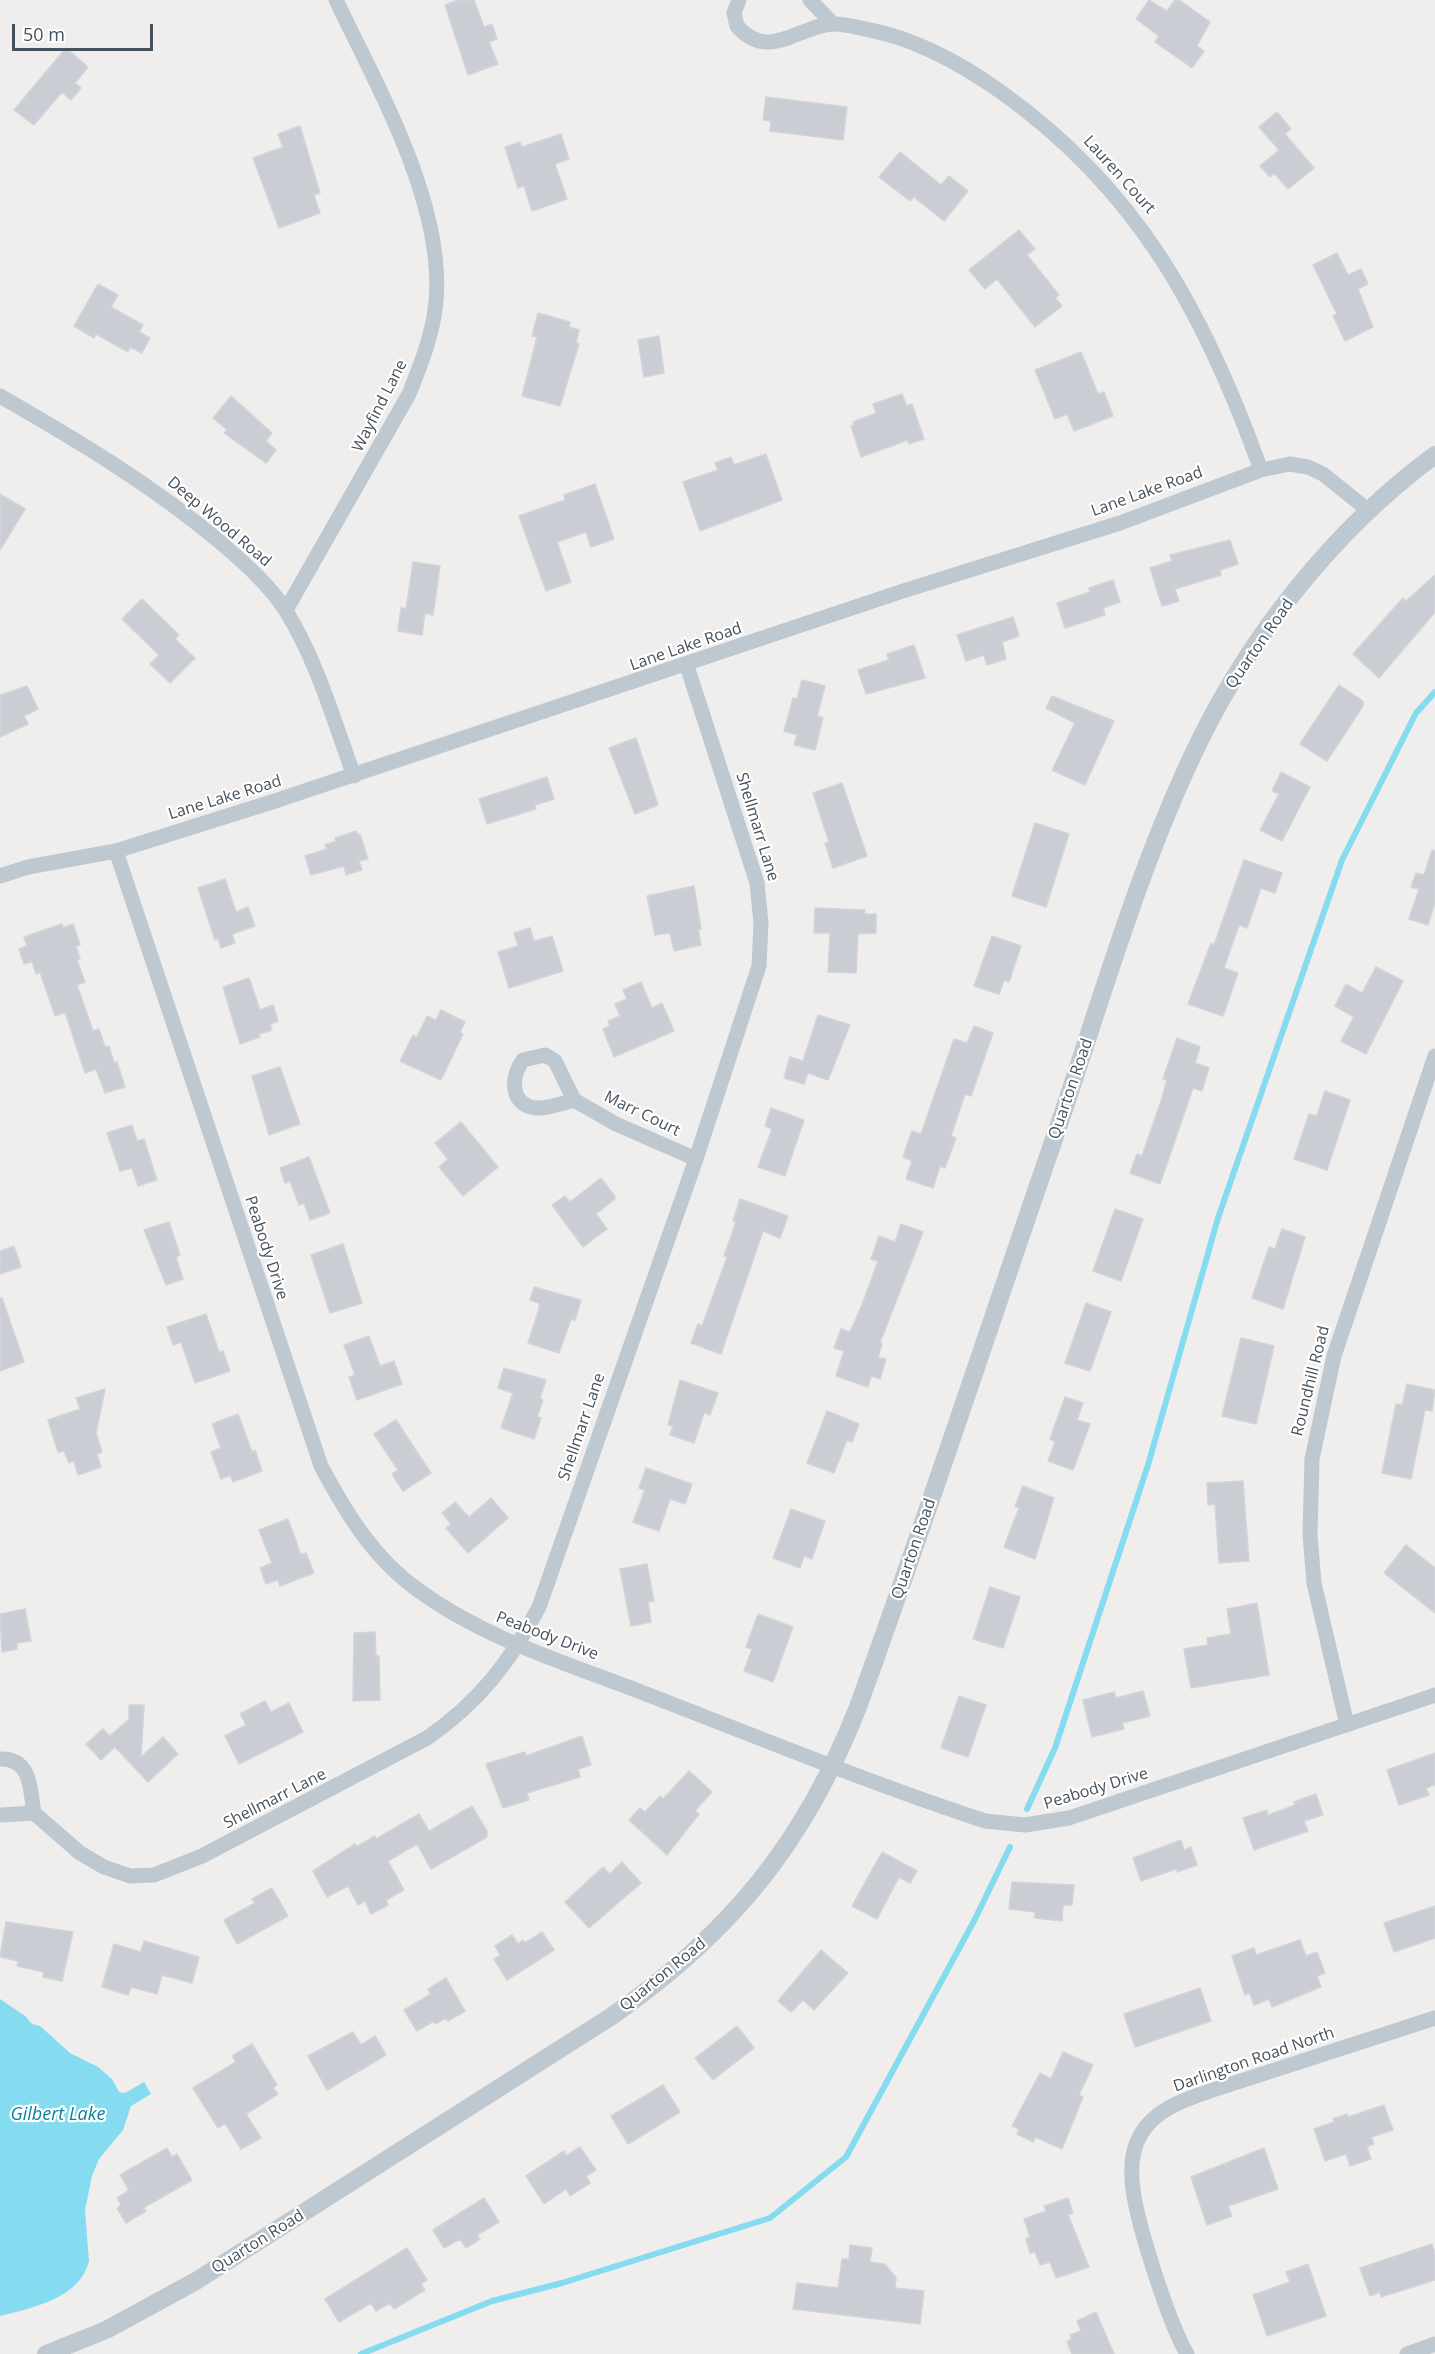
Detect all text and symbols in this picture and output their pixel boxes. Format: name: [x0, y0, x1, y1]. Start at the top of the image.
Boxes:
scale bar: [15, 12, 156, 50]
text: 50 m: [23, 22, 65, 46]
street label: Lauren Court: [1079, 132, 1159, 218]
street label: Wayfind Lane: [349, 357, 411, 455]
street label: Lane Lake Road: [1089, 463, 1205, 521]
street label: Deep Wood Road: [163, 473, 275, 571]
street label: Quarton Road: [1222, 595, 1298, 693]
street label: Lane Lake Road: [627, 619, 745, 675]
street label: Shellmarr Lane: [731, 770, 783, 884]
street label: Lane Lake Road: [166, 772, 284, 824]
street label: Quarton Road: [1045, 1036, 1097, 1142]
street label: Marr Court: [601, 1087, 683, 1141]
street label: Peabody Drive: [240, 1194, 292, 1302]
street label: Roundhill Road: [1288, 1324, 1334, 1438]
street label: Shellmarr Lane: [555, 1371, 609, 1483]
street label: Quarton Road: [888, 1496, 940, 1602]
street label: Peabody Drive: [493, 1608, 601, 1664]
street label: Peabody Drive: [1042, 1764, 1150, 1814]
street label: Shellmarr Lane: [220, 1765, 330, 1833]
street label: Quarton Road: [616, 1934, 710, 2016]
street label: Darlington Road North: [1171, 2023, 1337, 2097]
water label: Gilbert Lake: [11, 2104, 105, 2126]
street label: Quarton Road: [208, 2206, 308, 2278]

